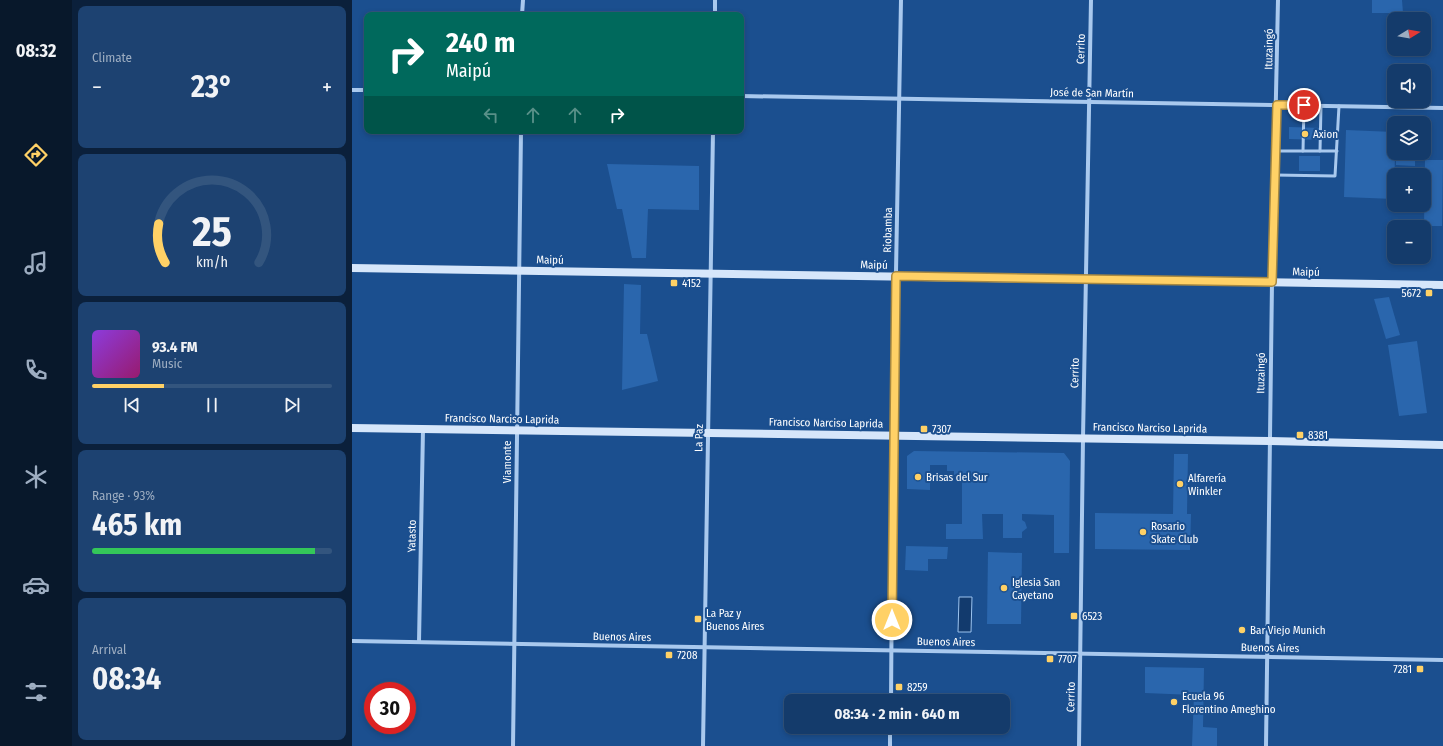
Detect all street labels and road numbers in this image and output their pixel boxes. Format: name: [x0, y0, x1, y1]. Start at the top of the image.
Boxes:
street label: Ituzaingó: [1262, 28, 1276, 70]
street label: Cerrito: [1074, 33, 1088, 64]
street label: José de San Martín: [1050, 86, 1134, 100]
street label: Riobamba: [881, 207, 895, 253]
street label: Maipú: [536, 253, 564, 267]
street label: Maipú: [860, 258, 888, 272]
street label: Maipú: [1292, 265, 1320, 279]
street label: Ituzaingó: [1254, 352, 1268, 394]
street label: Cerrito: [1068, 357, 1082, 388]
street label: Francisco Narciso Laprida: [445, 412, 559, 426]
street label: Francisco Narciso Laprida: [769, 416, 883, 430]
street label: Francisco Narciso Laprida: [1093, 421, 1207, 435]
street label: La Paz: [692, 423, 706, 452]
street label: Viamonte: [501, 441, 514, 483]
street label: Yatasto: [405, 519, 419, 552]
street label: Buenos Aires: [593, 630, 652, 644]
street label: Buenos Aires: [917, 635, 976, 649]
street label: Buenos Aires: [1241, 641, 1300, 655]
street label: Cerrito: [1064, 681, 1078, 712]

